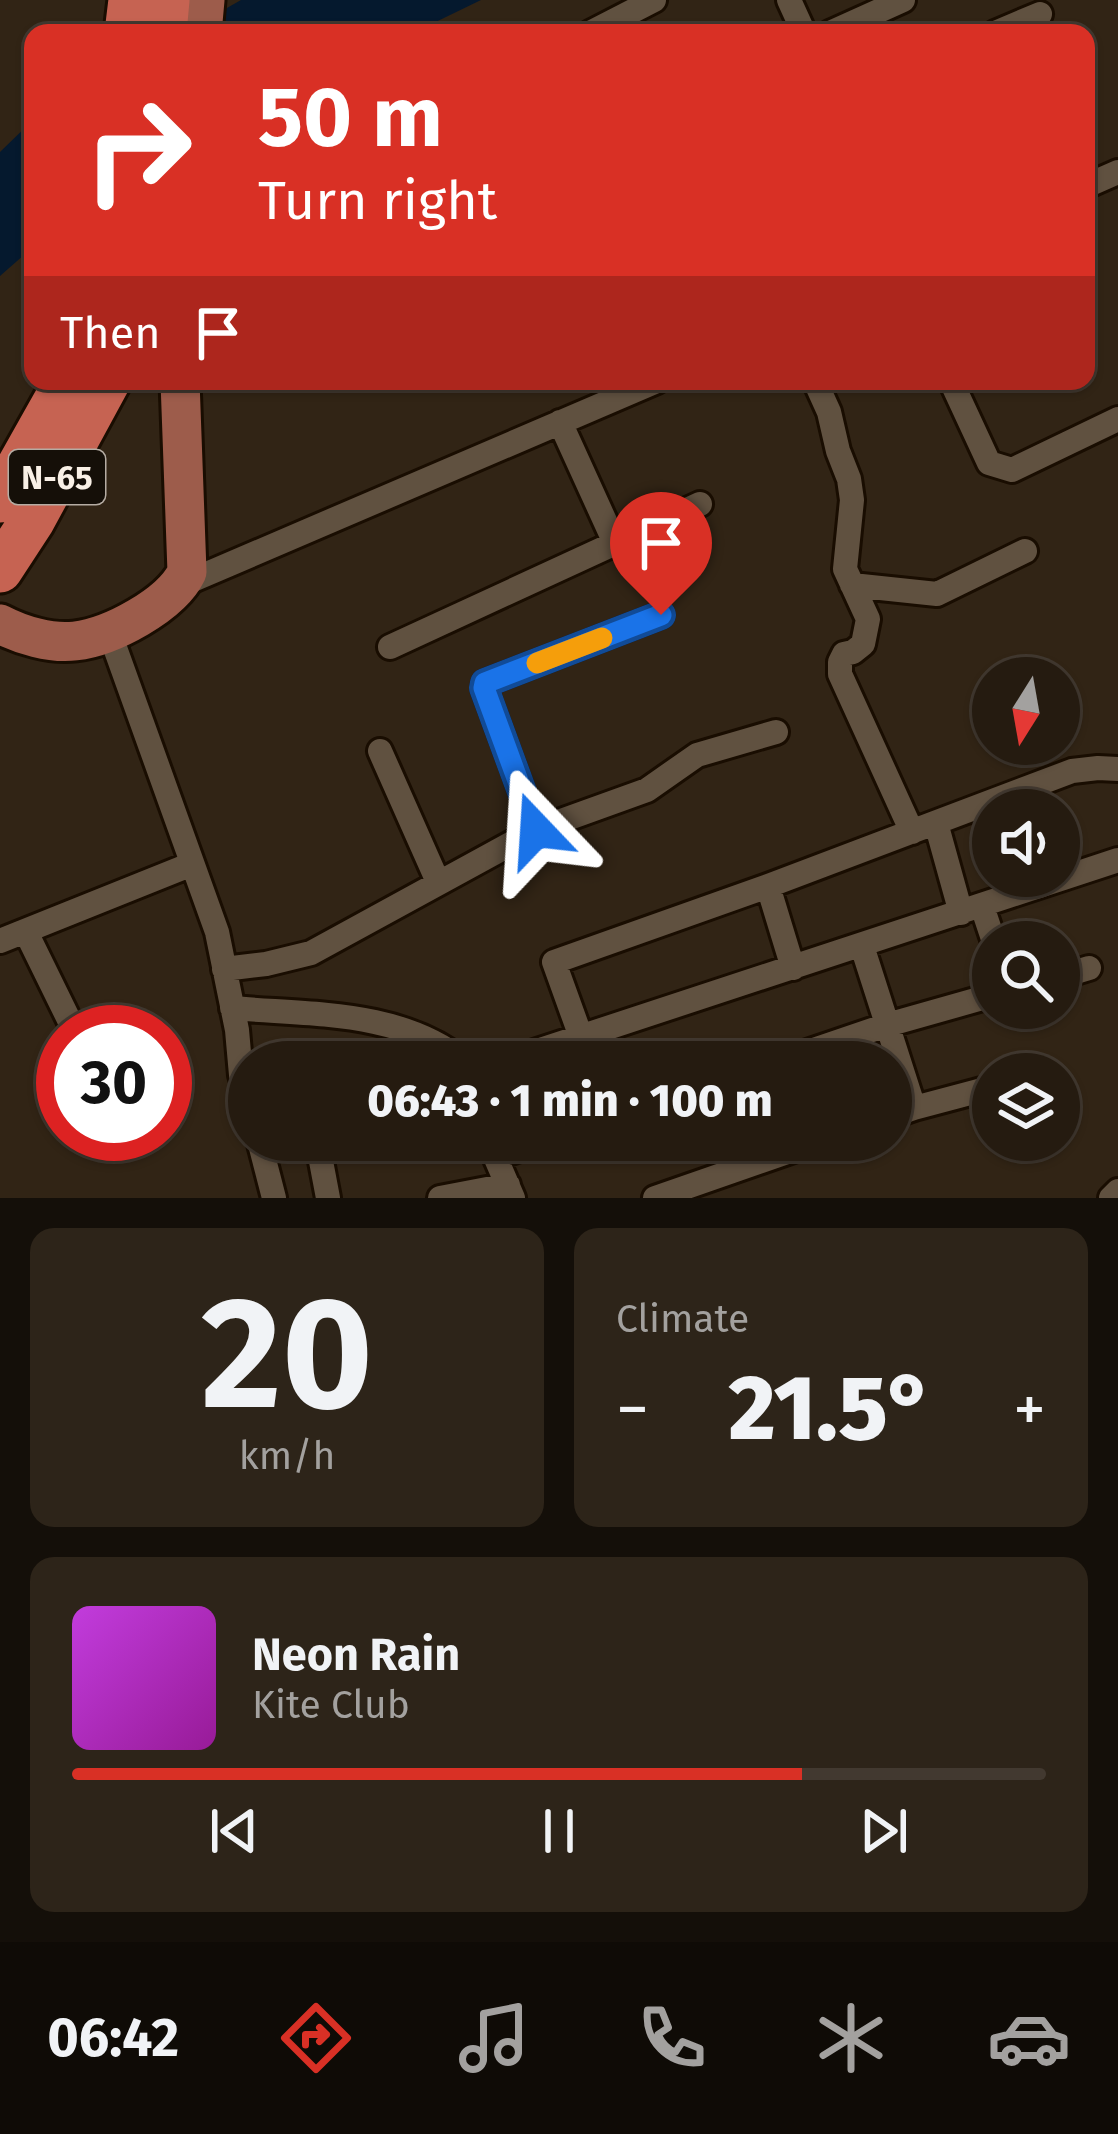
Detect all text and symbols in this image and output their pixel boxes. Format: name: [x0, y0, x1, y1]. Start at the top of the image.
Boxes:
text: 50 m: [258, 67, 443, 168]
icon: right: [60, 72, 216, 228]
text: Turn right: [258, 169, 497, 233]
icon: arrive: [185, 300, 251, 366]
text: Then: [60, 306, 161, 360]
road number: N-65: [9, 450, 105, 504]
pin: [610, 492, 712, 615]
icon: arrive: [628, 510, 694, 576]
north arrow: [972, 657, 1080, 765]
map controls: [972, 657, 1080, 1161]
position arrow: [473, 767, 599, 893]
button: sound: [972, 789, 1080, 897]
button: search: [972, 921, 1080, 1029]
speed limit sign: 30: [36, 1005, 192, 1161]
button: layers: [972, 1053, 1080, 1161]
text: 06:43 · 1 min · 100 m: [367, 1074, 773, 1128]
text: 20: [201, 1261, 373, 1448]
text: Climate: [616, 1296, 749, 1342]
text: 21.5°: [728, 1355, 934, 1463]
text: −: [616, 1370, 649, 1449]
text: +: [1013, 1370, 1046, 1449]
text: km/h: [239, 1433, 335, 1479]
text: Neon Rain: [252, 1628, 460, 1682]
text: Kite Club: [252, 1682, 410, 1728]
icon: previous: [201, 1798, 267, 1864]
icon: pause: [526, 1798, 592, 1864]
icon: next: [851, 1798, 917, 1864]
icon: directions: [274, 1996, 358, 2080]
icon: music: [452, 1996, 536, 2080]
icon: phone: [630, 1996, 714, 2080]
icon: climate: [809, 1996, 893, 2080]
icon: car: [987, 1996, 1071, 2080]
text: 06:42: [47, 2006, 179, 2070]

